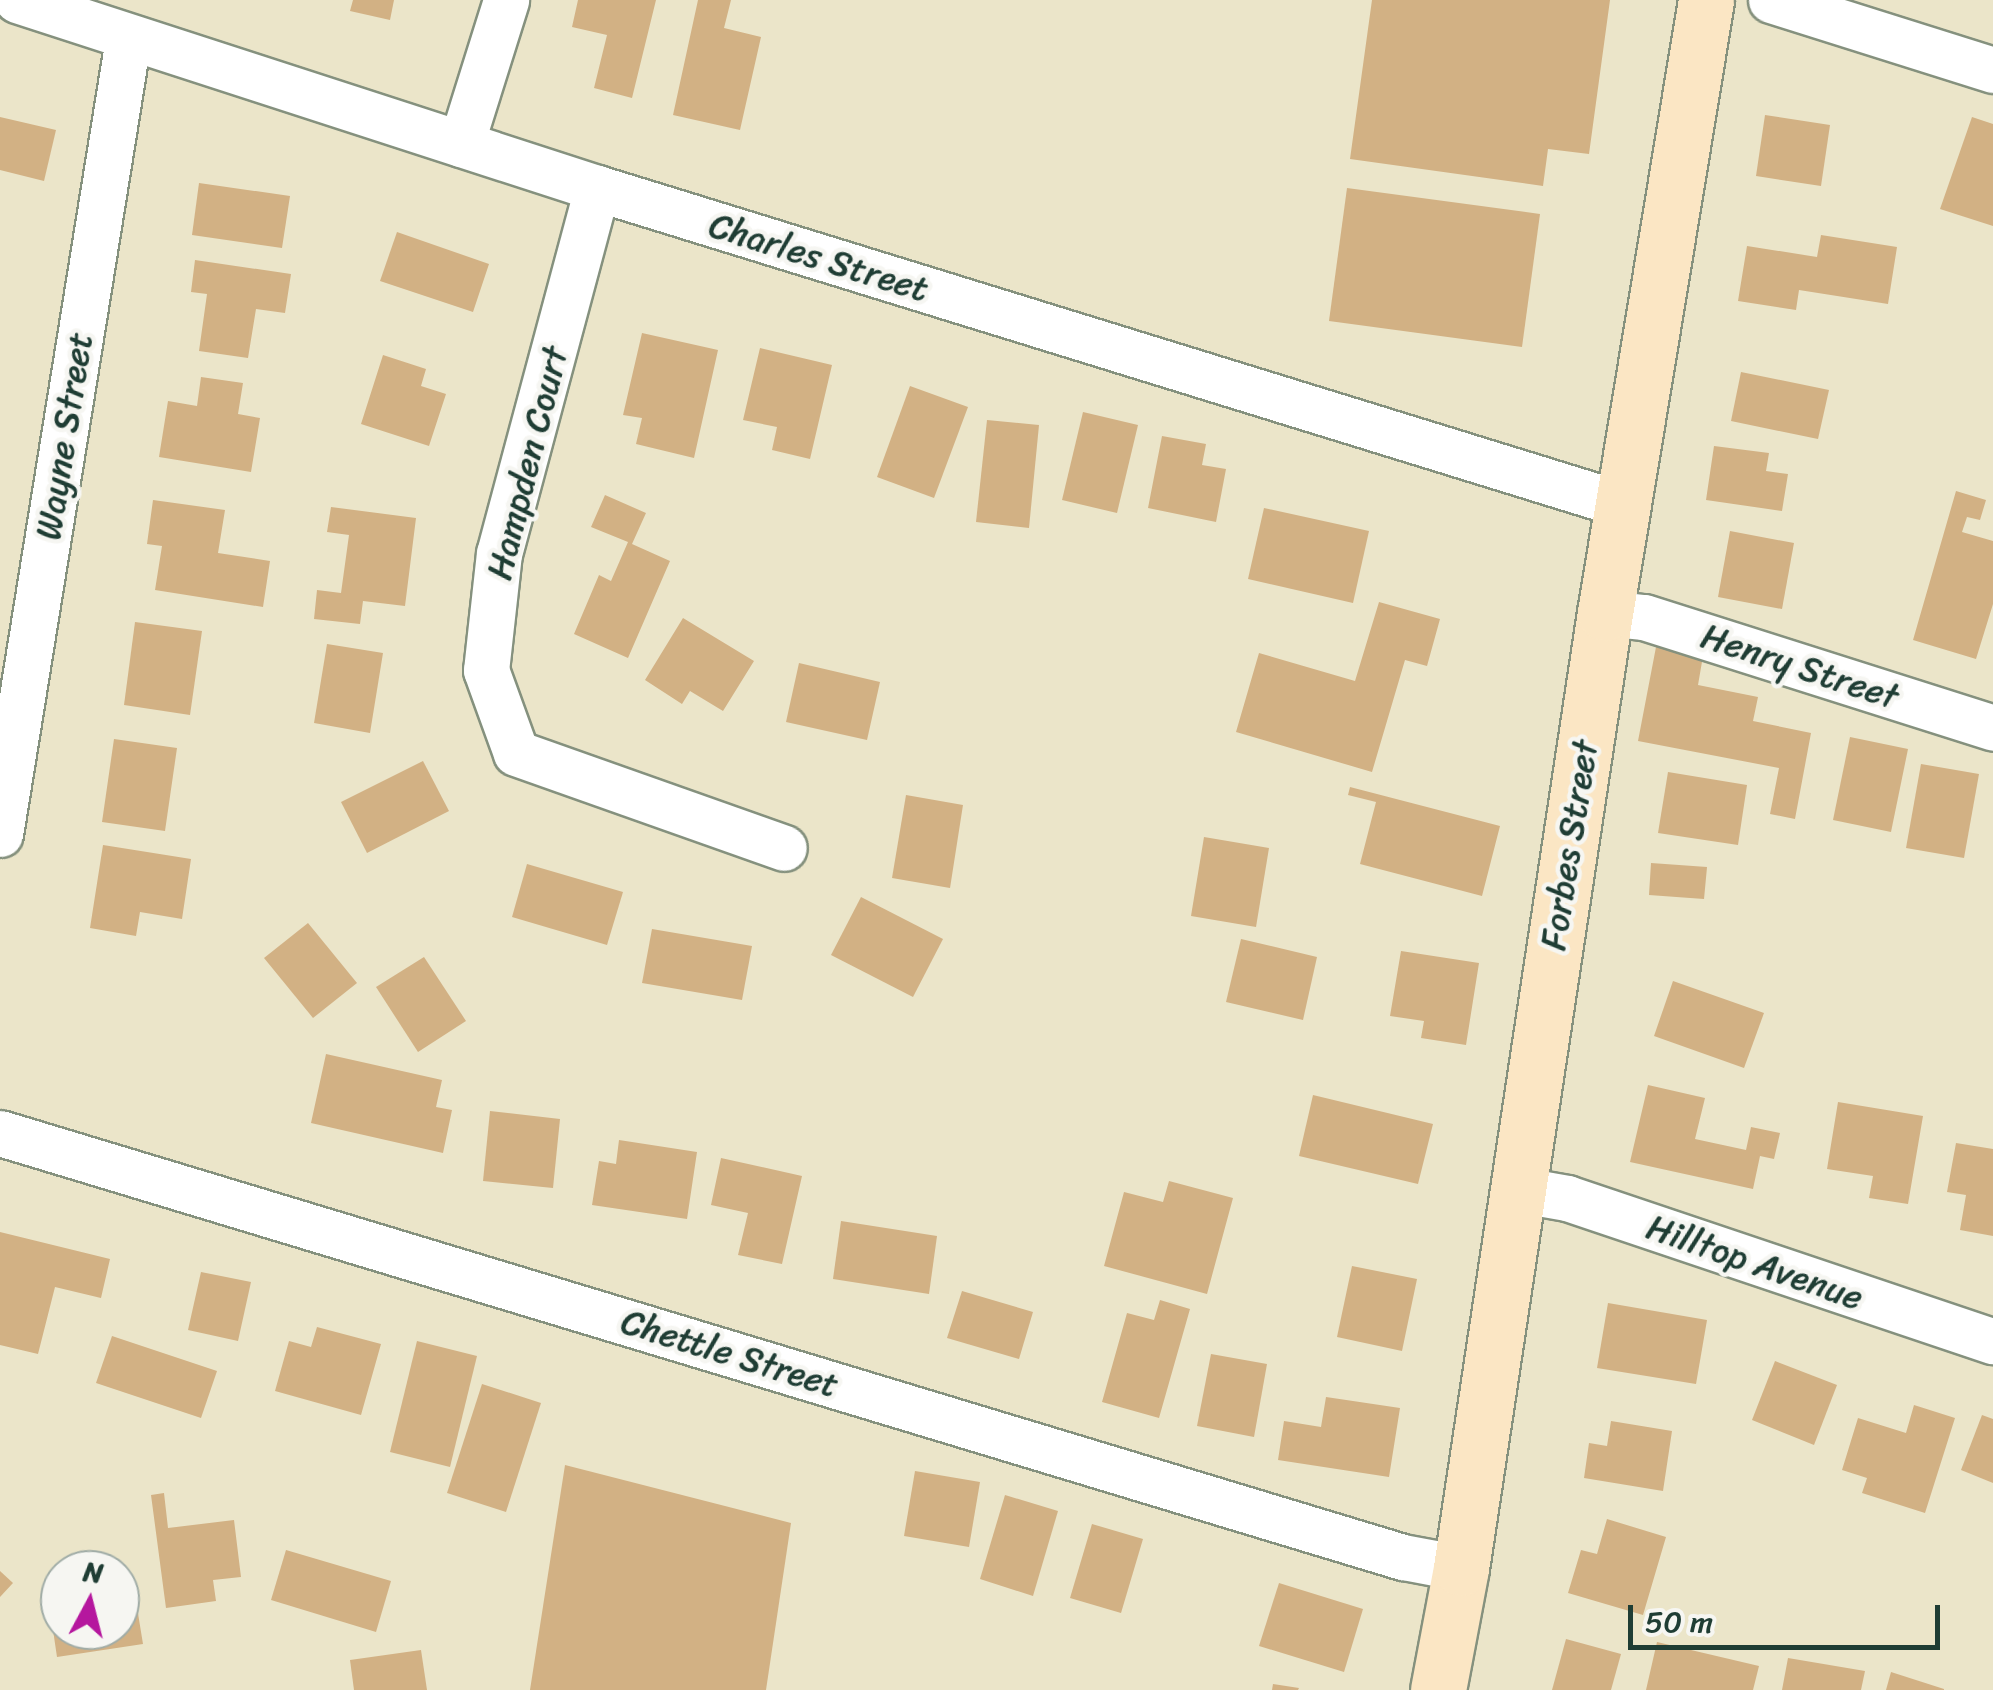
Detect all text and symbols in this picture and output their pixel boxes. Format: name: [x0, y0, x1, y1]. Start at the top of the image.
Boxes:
street label: Charles Street: [704, 204, 934, 310]
street label: Wayne Street: [27, 329, 101, 543]
street label: Hampden Court: [478, 341, 576, 585]
street label: Henry Street: [1696, 614, 1904, 718]
street label: Forbes Street: [1532, 737, 1606, 953]
street label: Hilltop Avenue: [1642, 1205, 1868, 1319]
street label: Chettle Street: [616, 1300, 844, 1406]
text: N: [81, 1546, 106, 1597]
north arrow: [40, 1550, 140, 1650]
scale bar: [1633, 1585, 1946, 1647]
text: 50 m: [1645, 1595, 1713, 1649]

